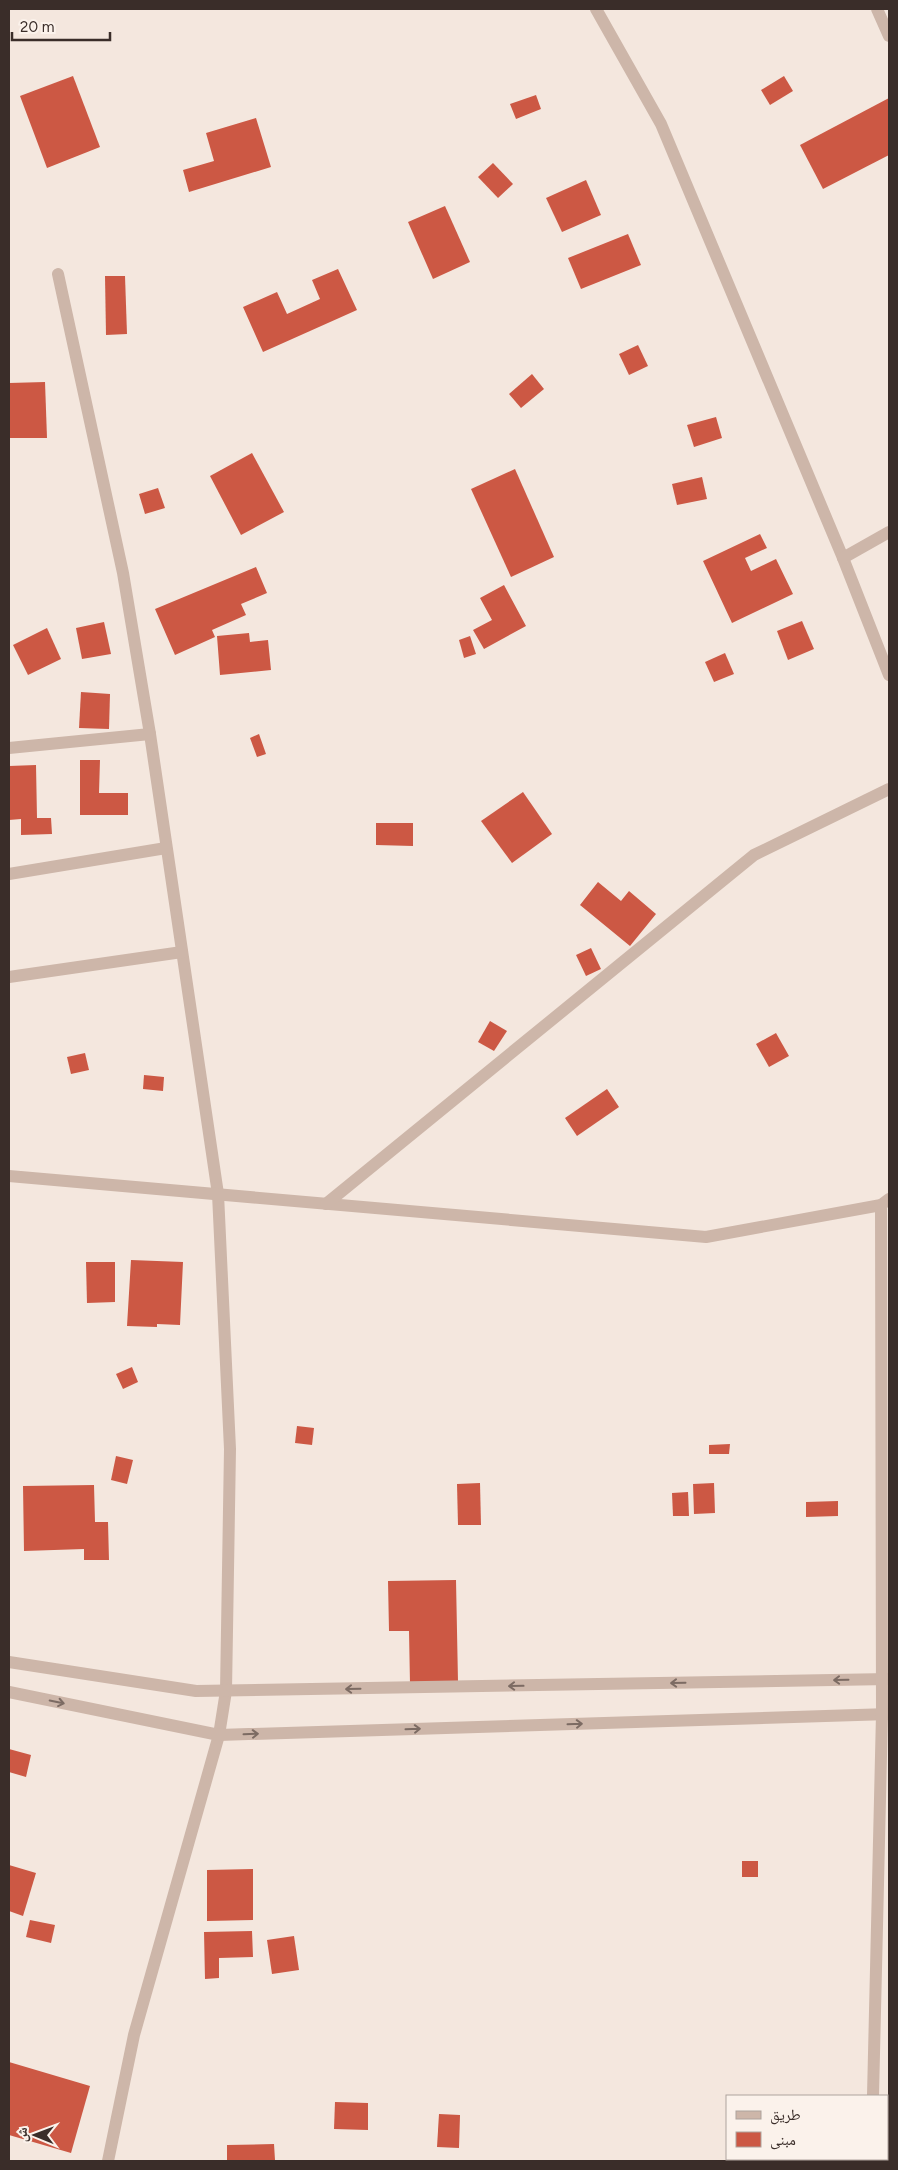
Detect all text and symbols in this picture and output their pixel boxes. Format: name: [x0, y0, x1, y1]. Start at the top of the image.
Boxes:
scale bar: [12, 10, 110, 42]
text: 20 m: [20, 18, 54, 36]
one-way arrow: [833, 1675, 849, 1685]
one-way arrow: [670, 1678, 686, 1688]
one-way arrow: [508, 1681, 524, 1691]
one-way arrow: [345, 1684, 362, 1694]
one-way arrow: [48, 1698, 64, 1707]
one-way arrow: [567, 1719, 583, 1729]
one-way arrow: [404, 1724, 421, 1734]
one-way arrow: [242, 1729, 258, 1739]
legend: [726, 2095, 888, 2160]
text: طريق: [770, 2106, 801, 2125]
north arrow: [10, 2110, 60, 2160]
text: ش: [14, 2127, 31, 2142]
text: مبنى: [770, 2131, 796, 2150]

